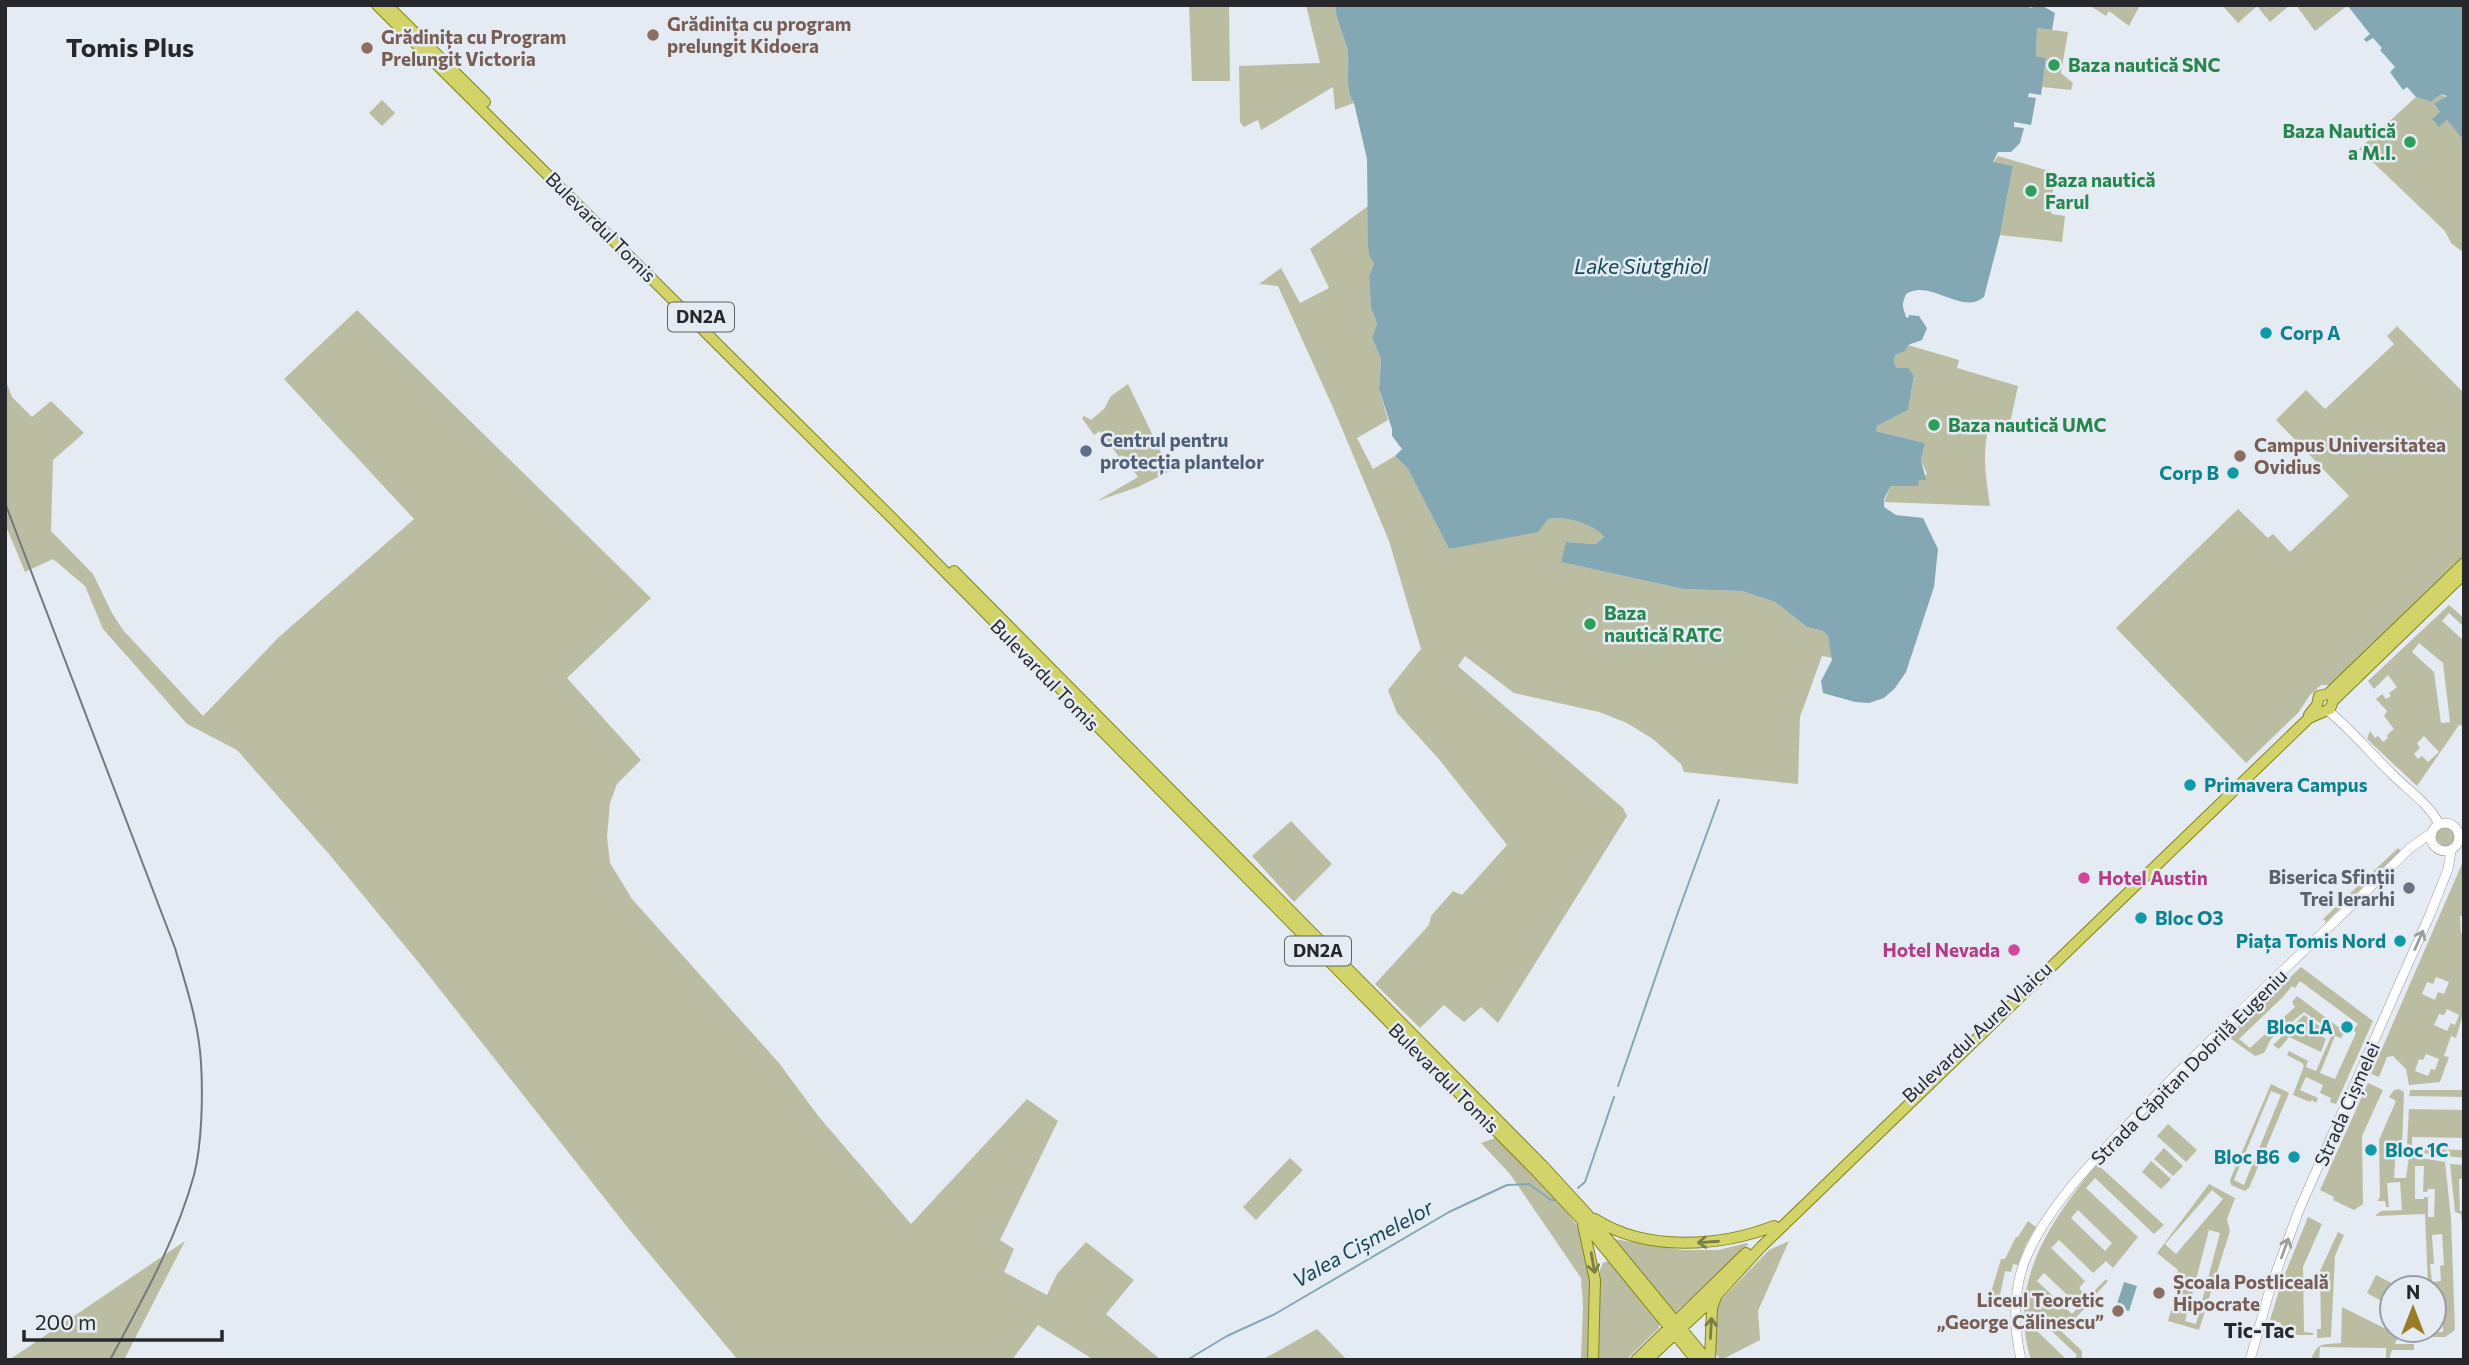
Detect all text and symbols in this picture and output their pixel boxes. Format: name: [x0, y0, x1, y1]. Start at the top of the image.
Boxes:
place label: Grădinița cu program prelungit Kidoera: [667, 12, 851, 57]
place label: Grădinița cu Program Prelungit Victoria: [381, 25, 566, 70]
marker: Grădinița cu program prelungit Kidoera: [645, 27, 661, 43]
district label: Tomis Plus: [66, 31, 194, 62]
marker: Grădinița cu Program Prelungit Victoria: [359, 40, 375, 56]
place label: Baza nautică SNC: [2068, 53, 2221, 76]
marker: Baza nautică SNC: [2046, 57, 2062, 73]
place label: Baza Nautică a M.I.: [2282, 119, 2396, 164]
marker: Baza Nautică a M.I.: [2402, 134, 2418, 150]
street label: Bulevardul Tomis: [541, 167, 661, 287]
place label: Baza nautică Farul: [2045, 168, 2155, 213]
marker: Baza nautică Farul: [2023, 183, 2039, 199]
water label: Lake Siutghiol: [1574, 253, 1709, 278]
road number: DN2A: [668, 302, 734, 332]
place label: Corp A: [2280, 321, 2341, 344]
marker: Corp A: [2258, 325, 2274, 341]
place label: Baza nautică UMC: [1948, 413, 2107, 436]
marker: Baza nautică UMC: [1926, 417, 1942, 433]
place label: Centrul pentru protecția plantelor: [1100, 428, 1264, 475]
place label: Campus Universitatea Ovidius: [2254, 433, 2446, 478]
marker: Centrul pentru protecția plantelor: [1078, 443, 1094, 459]
marker: Campus Universitatea Ovidius: [2232, 448, 2248, 464]
place label: Corp B: [2159, 461, 2219, 484]
marker: Corp B: [2225, 465, 2241, 481]
place label: Baza nautică RATC: [1604, 601, 1722, 646]
street label: Bulevardul Tomis: [986, 614, 1105, 735]
marker: Baza nautică RATC: [1582, 616, 1598, 632]
place label: Primavera Campus: [2204, 773, 2368, 796]
marker: Primavera Campus: [2182, 777, 2198, 793]
place label: Biserica Sfinții Trei Ierarhi: [2268, 865, 2395, 910]
place label: Hotel Austin: [2098, 866, 2208, 889]
marker: Hotel Austin: [2076, 870, 2092, 886]
marker: Biserica Sfinții Trei Ierarhi: [2401, 880, 2417, 896]
place label: Bloc O3: [2155, 906, 2223, 929]
marker: Bloc O3: [2133, 910, 2149, 926]
place label: Piața Tomis Nord: [2236, 929, 2386, 954]
one-way arrow: [2413, 930, 2426, 952]
marker: Piața Tomis Nord: [2392, 933, 2408, 949]
road number: DN2A: [1285, 936, 1351, 966]
place label: Hotel Nevada: [1882, 938, 2000, 961]
marker: Hotel Nevada: [2006, 942, 2022, 958]
street label: Bulevardul Aurel Vlaicu: [1897, 956, 2056, 1107]
street label: Strada Căpitan Dobrilă Eugeniu: [2086, 964, 2291, 1169]
place label: Bloc LA: [2266, 1015, 2333, 1038]
street label: Bulevardul Tomis: [1384, 1018, 1504, 1138]
marker: Bloc LA: [2339, 1019, 2355, 1035]
street label: Strada Cișmelei: [2309, 1038, 2386, 1170]
place label: Bloc 1C: [2385, 1138, 2449, 1161]
marker: Bloc 1C: [2363, 1142, 2379, 1158]
place label: Bloc B6: [2214, 1145, 2280, 1168]
marker: Bloc B6: [2286, 1149, 2302, 1165]
water label: Valea Cișmelelor: [1287, 1193, 1439, 1293]
one-way arrow: [1698, 1236, 1720, 1249]
one-way arrow: [2280, 1237, 2292, 1259]
one-way arrow: [1587, 1251, 1600, 1274]
place label: Școala Postliceală Hipocrate: [2173, 1270, 2329, 1315]
north arrow: [2378, 1274, 2448, 1344]
text: N: [2406, 1280, 2420, 1303]
marker: Școala Postliceală Hipocrate: [2151, 1285, 2167, 1301]
place label: Liceul Teoretic „George Călinescu”: [1937, 1288, 2104, 1333]
scale bar: [24, 1298, 222, 1342]
marker: Liceul Teoretic „George Călinescu”: [2110, 1303, 2126, 1319]
text: 200 m: [35, 1309, 96, 1334]
one-way arrow: [1705, 1316, 1718, 1339]
district label: Tic-Tac: [2223, 1317, 2295, 1342]

